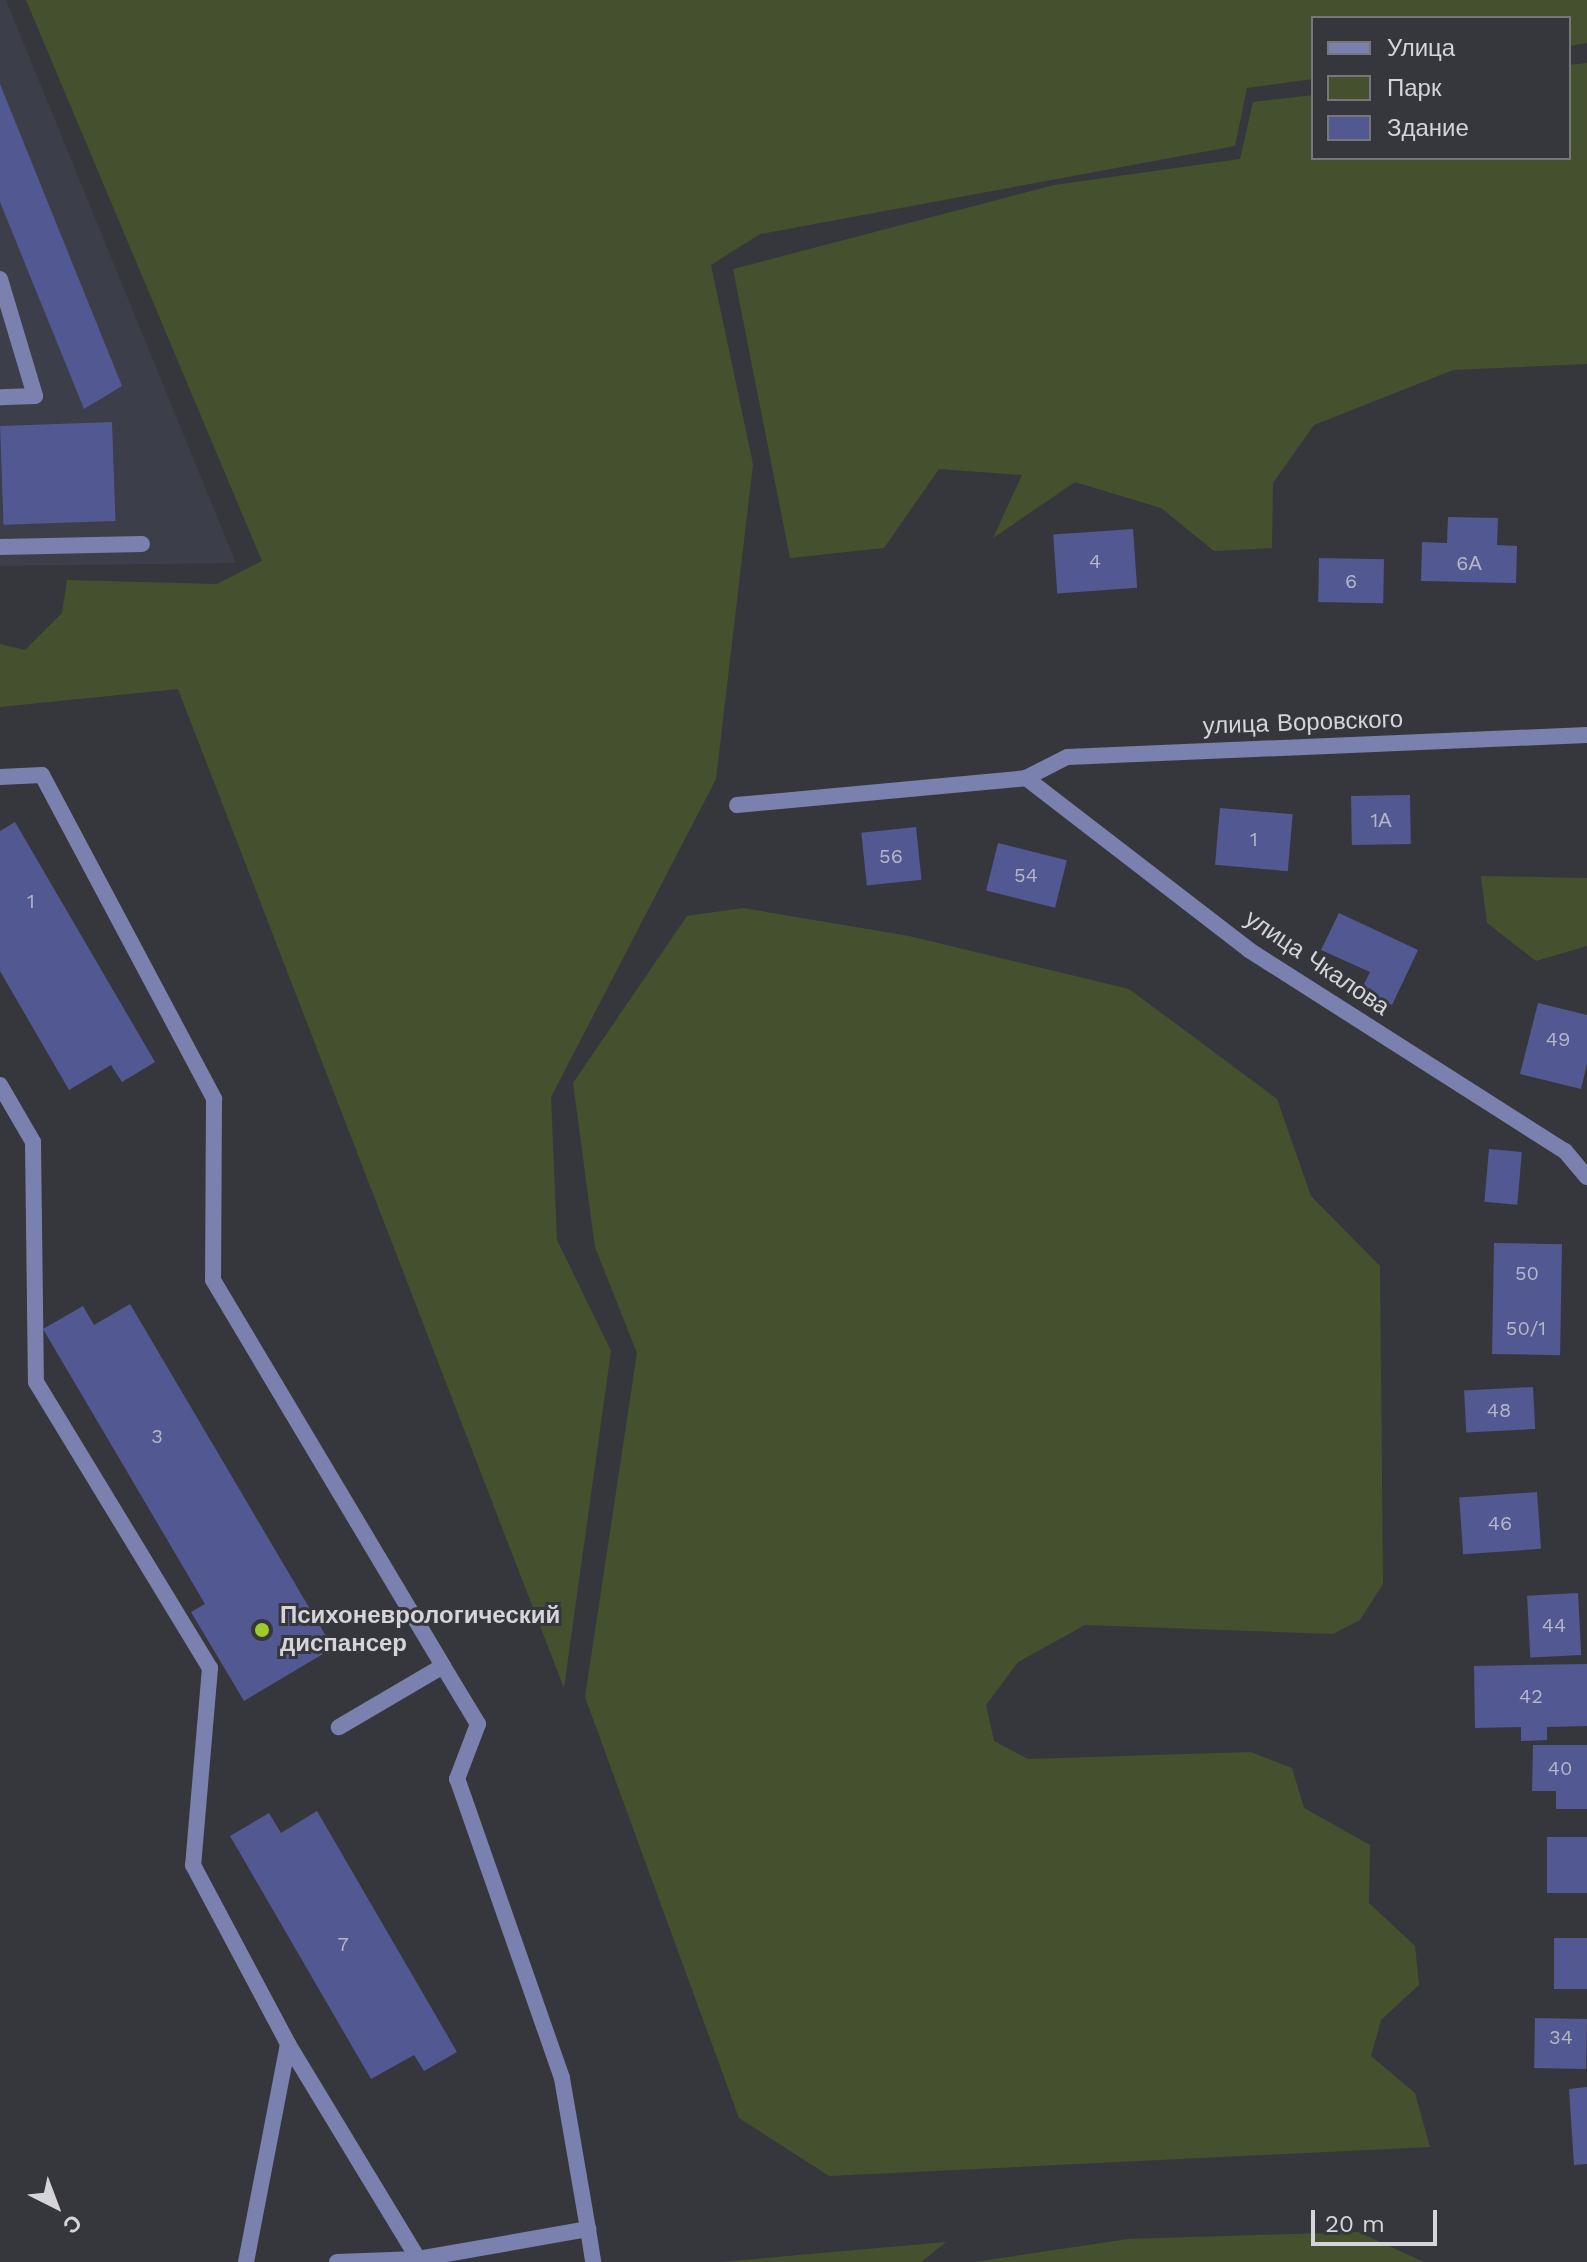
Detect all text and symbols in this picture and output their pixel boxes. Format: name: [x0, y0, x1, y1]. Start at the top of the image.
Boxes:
legend: [1311, 16, 1571, 160]
text: Улица: [1387, 34, 1455, 62]
text: Парк: [1387, 74, 1441, 102]
text: Здание: [1387, 114, 1469, 142]
house number: 4: [1089, 549, 1101, 573]
house number: 6А: [1456, 551, 1482, 575]
house number: 6: [1345, 569, 1357, 593]
street label: улица Воровского: [1202, 705, 1404, 741]
house number: 1А: [1370, 808, 1392, 832]
house number: 1: [1250, 827, 1258, 851]
house number: 56: [879, 844, 903, 868]
house number: 54: [1014, 863, 1038, 887]
house number: 1: [27, 889, 35, 913]
street label: улица Чкалова: [1239, 904, 1395, 1022]
house number: 49: [1546, 1027, 1570, 1051]
house number: 50: [1515, 1261, 1539, 1285]
house number: 50/1: [1506, 1316, 1546, 1340]
house number: 48: [1487, 1398, 1511, 1422]
house number: 3: [151, 1424, 163, 1448]
house number: 46: [1488, 1511, 1512, 1535]
place label: Психоневрологический диспансер: [280, 1602, 560, 1658]
house number: 44: [1542, 1613, 1566, 1637]
marker: Психоневрологический диспансер: [251, 1619, 273, 1641]
house number: 42: [1519, 1684, 1543, 1708]
house number: 40: [1548, 1756, 1572, 1780]
house number: 7: [337, 1932, 349, 1956]
house number: 34: [1549, 2025, 1573, 2049]
north arrow: [16, 2166, 96, 2246]
scale bar: [1315, 2194, 1441, 2244]
text: С: [58, 2210, 87, 2239]
text: 20 m: [1325, 2210, 1385, 2238]

